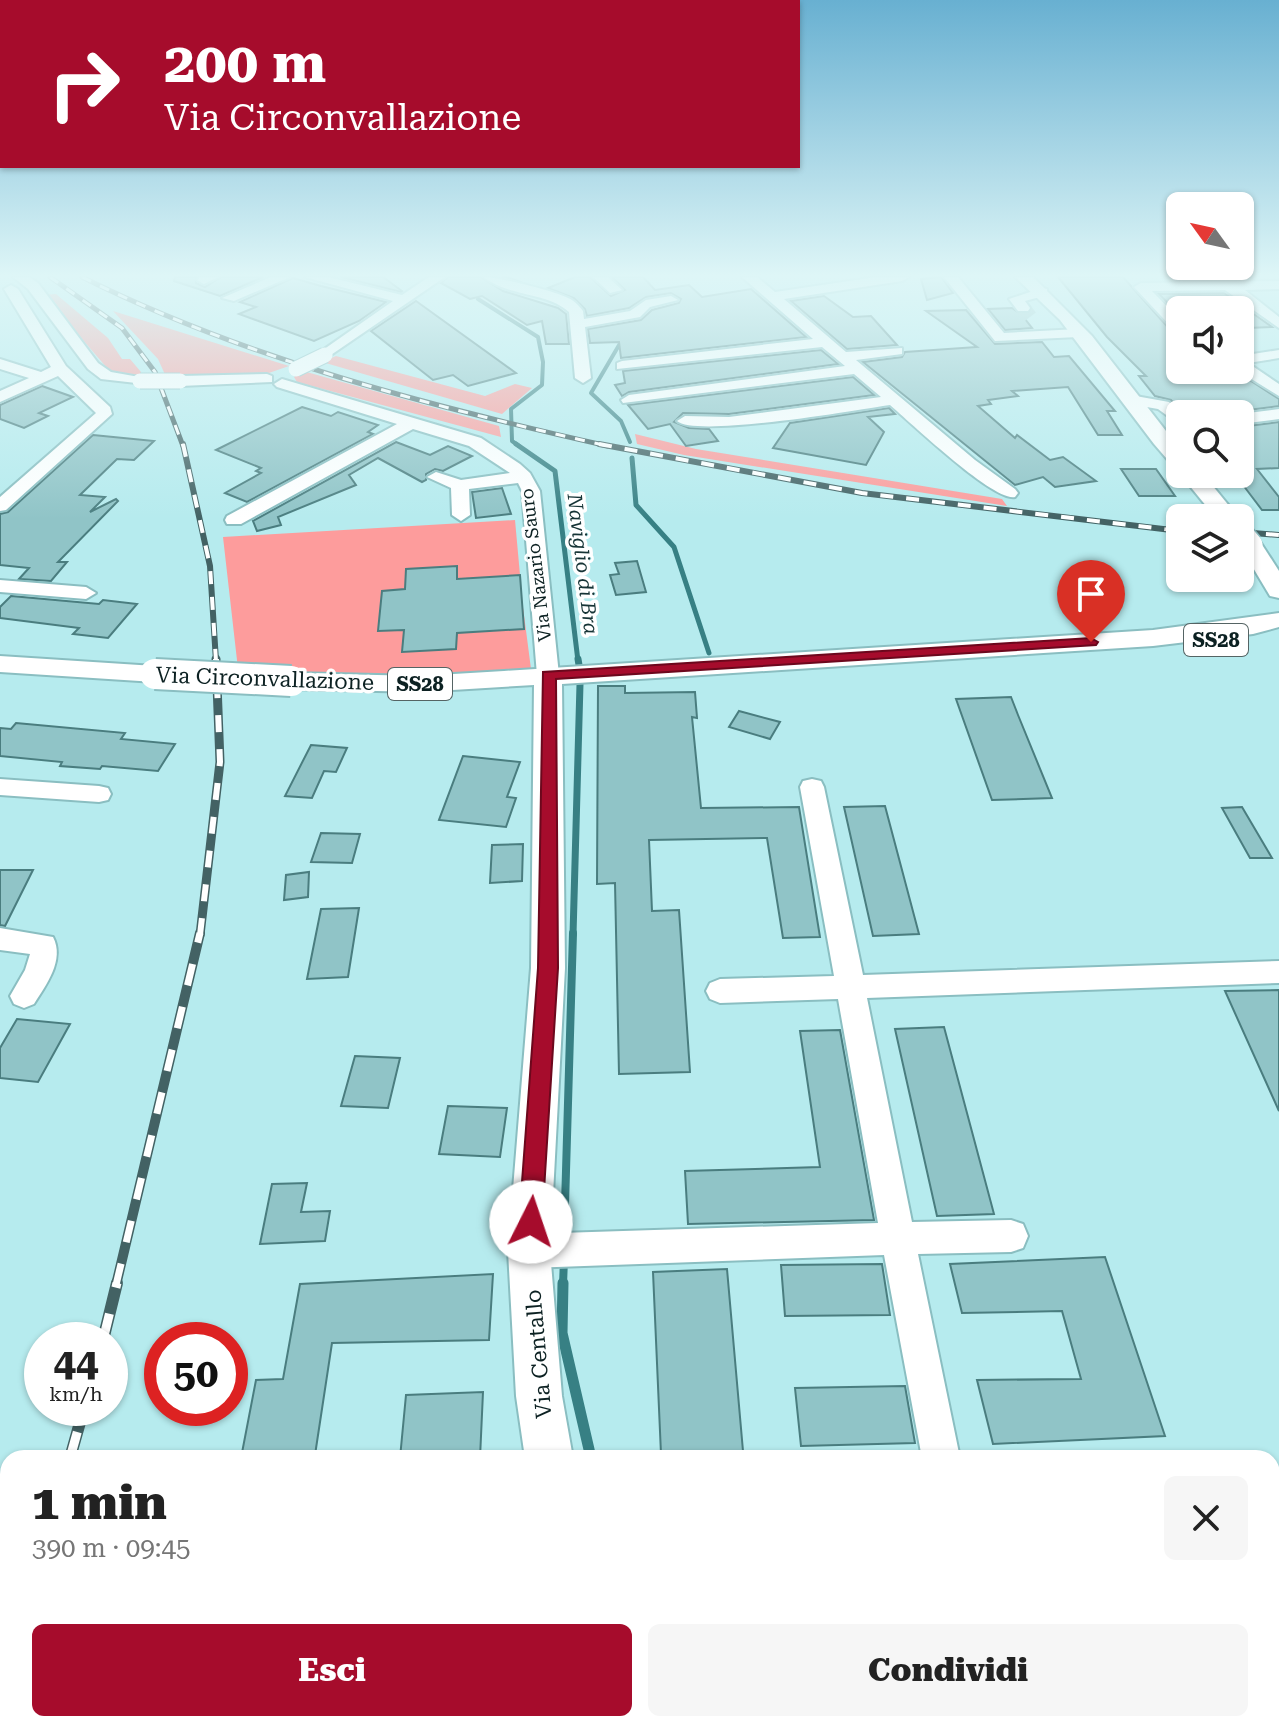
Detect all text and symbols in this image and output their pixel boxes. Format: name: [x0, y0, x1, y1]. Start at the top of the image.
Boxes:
text: 200 m: [164, 30, 326, 96]
icon: right: [32, 32, 136, 136]
text: Via Circonvallazione: [164, 97, 521, 139]
north arrow: [1166, 192, 1254, 280]
map controls: [1166, 192, 1254, 592]
button: sound: [1166, 296, 1254, 384]
button: search: [1166, 400, 1254, 488]
street label: Via Nazario Sauro: [516, 487, 555, 643]
water label: Naviglio di Bra: [562, 491, 604, 636]
button: layers: [1166, 504, 1254, 592]
pin: [1057, 560, 1125, 642]
icon: arrive: [1069, 572, 1113, 616]
road number: SS28: [1184, 624, 1248, 656]
street label: Via Circonvallazione: [155, 662, 375, 695]
road number: SS28: [388, 668, 452, 700]
position arrow: [489, 1180, 573, 1264]
street label: Via Centallo: [520, 1289, 557, 1419]
speed limit sign: 50: [144, 1322, 248, 1426]
text: 44: [54, 1340, 98, 1387]
text: km/h: [49, 1382, 103, 1406]
text: 1 min: [32, 1475, 167, 1531]
button: close: [1164, 1476, 1248, 1560]
text: 390 m · 09:45: [32, 1533, 191, 1563]
button: Esci: [32, 1624, 632, 1716]
button: Condividi: [648, 1624, 1248, 1716]

